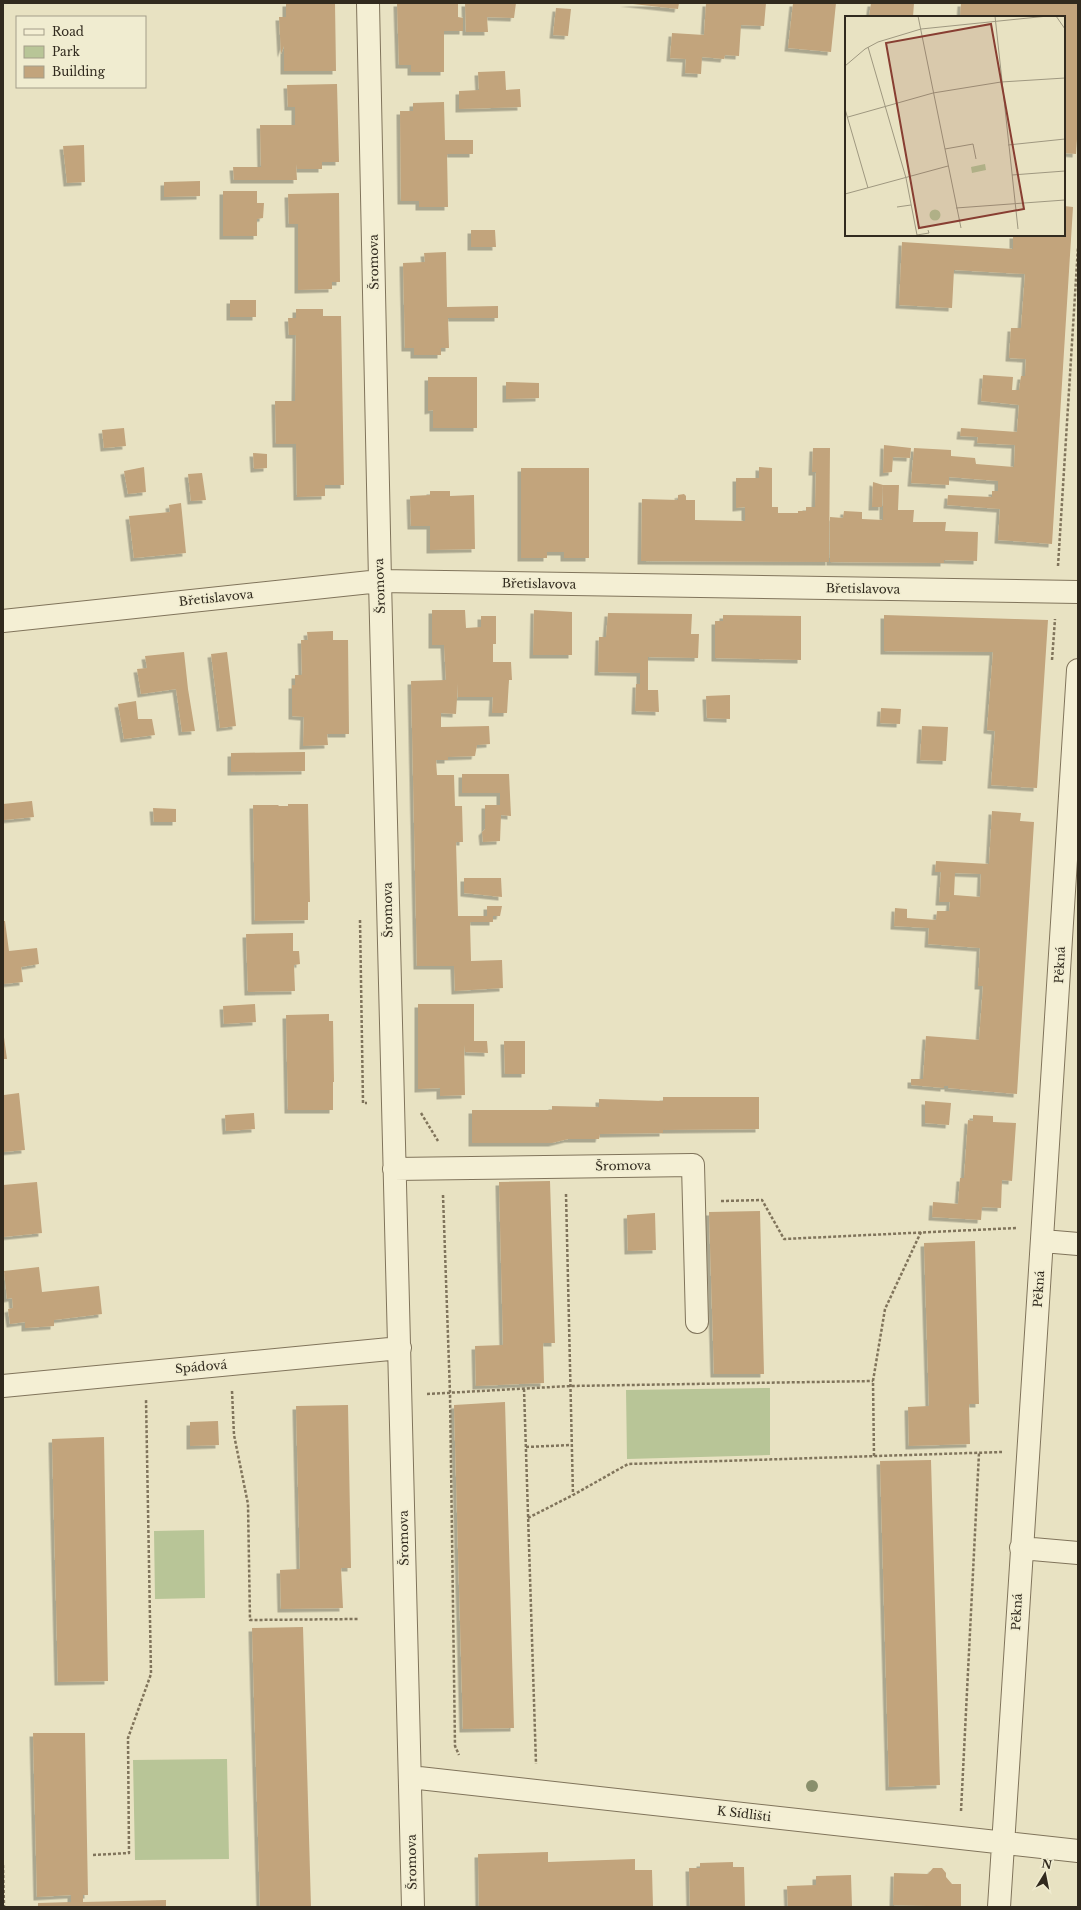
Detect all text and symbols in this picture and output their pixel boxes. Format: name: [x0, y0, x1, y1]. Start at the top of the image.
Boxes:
legend: [16, 16, 146, 88]
inset map: [845, 16, 1065, 236]
text: Road: [52, 24, 84, 39]
text: Park: [52, 44, 80, 59]
text: Building: [52, 64, 106, 79]
street label: Šromova: [365, 234, 381, 290]
street label: Šromova: [370, 558, 388, 614]
street label: Břetislavova: [502, 575, 577, 592]
street label: Břetislavova: [826, 580, 901, 597]
street label: Břetislavova: [178, 586, 254, 609]
street label: Šromova: [379, 882, 395, 938]
street label: Pěkná: [1051, 946, 1068, 984]
street label: Šromova: [595, 1157, 651, 1173]
street label: Pěkná: [1030, 1270, 1047, 1308]
street label: Spádová: [174, 1357, 228, 1376]
street label: Šromova: [395, 1510, 411, 1566]
street label: Pěkná: [1008, 1593, 1025, 1631]
street label: K Sídlišti: [716, 1803, 772, 1824]
street label: Šromova: [403, 1834, 419, 1890]
north arrow: [1025, 1854, 1065, 1894]
text: N: [1040, 1856, 1054, 1872]

